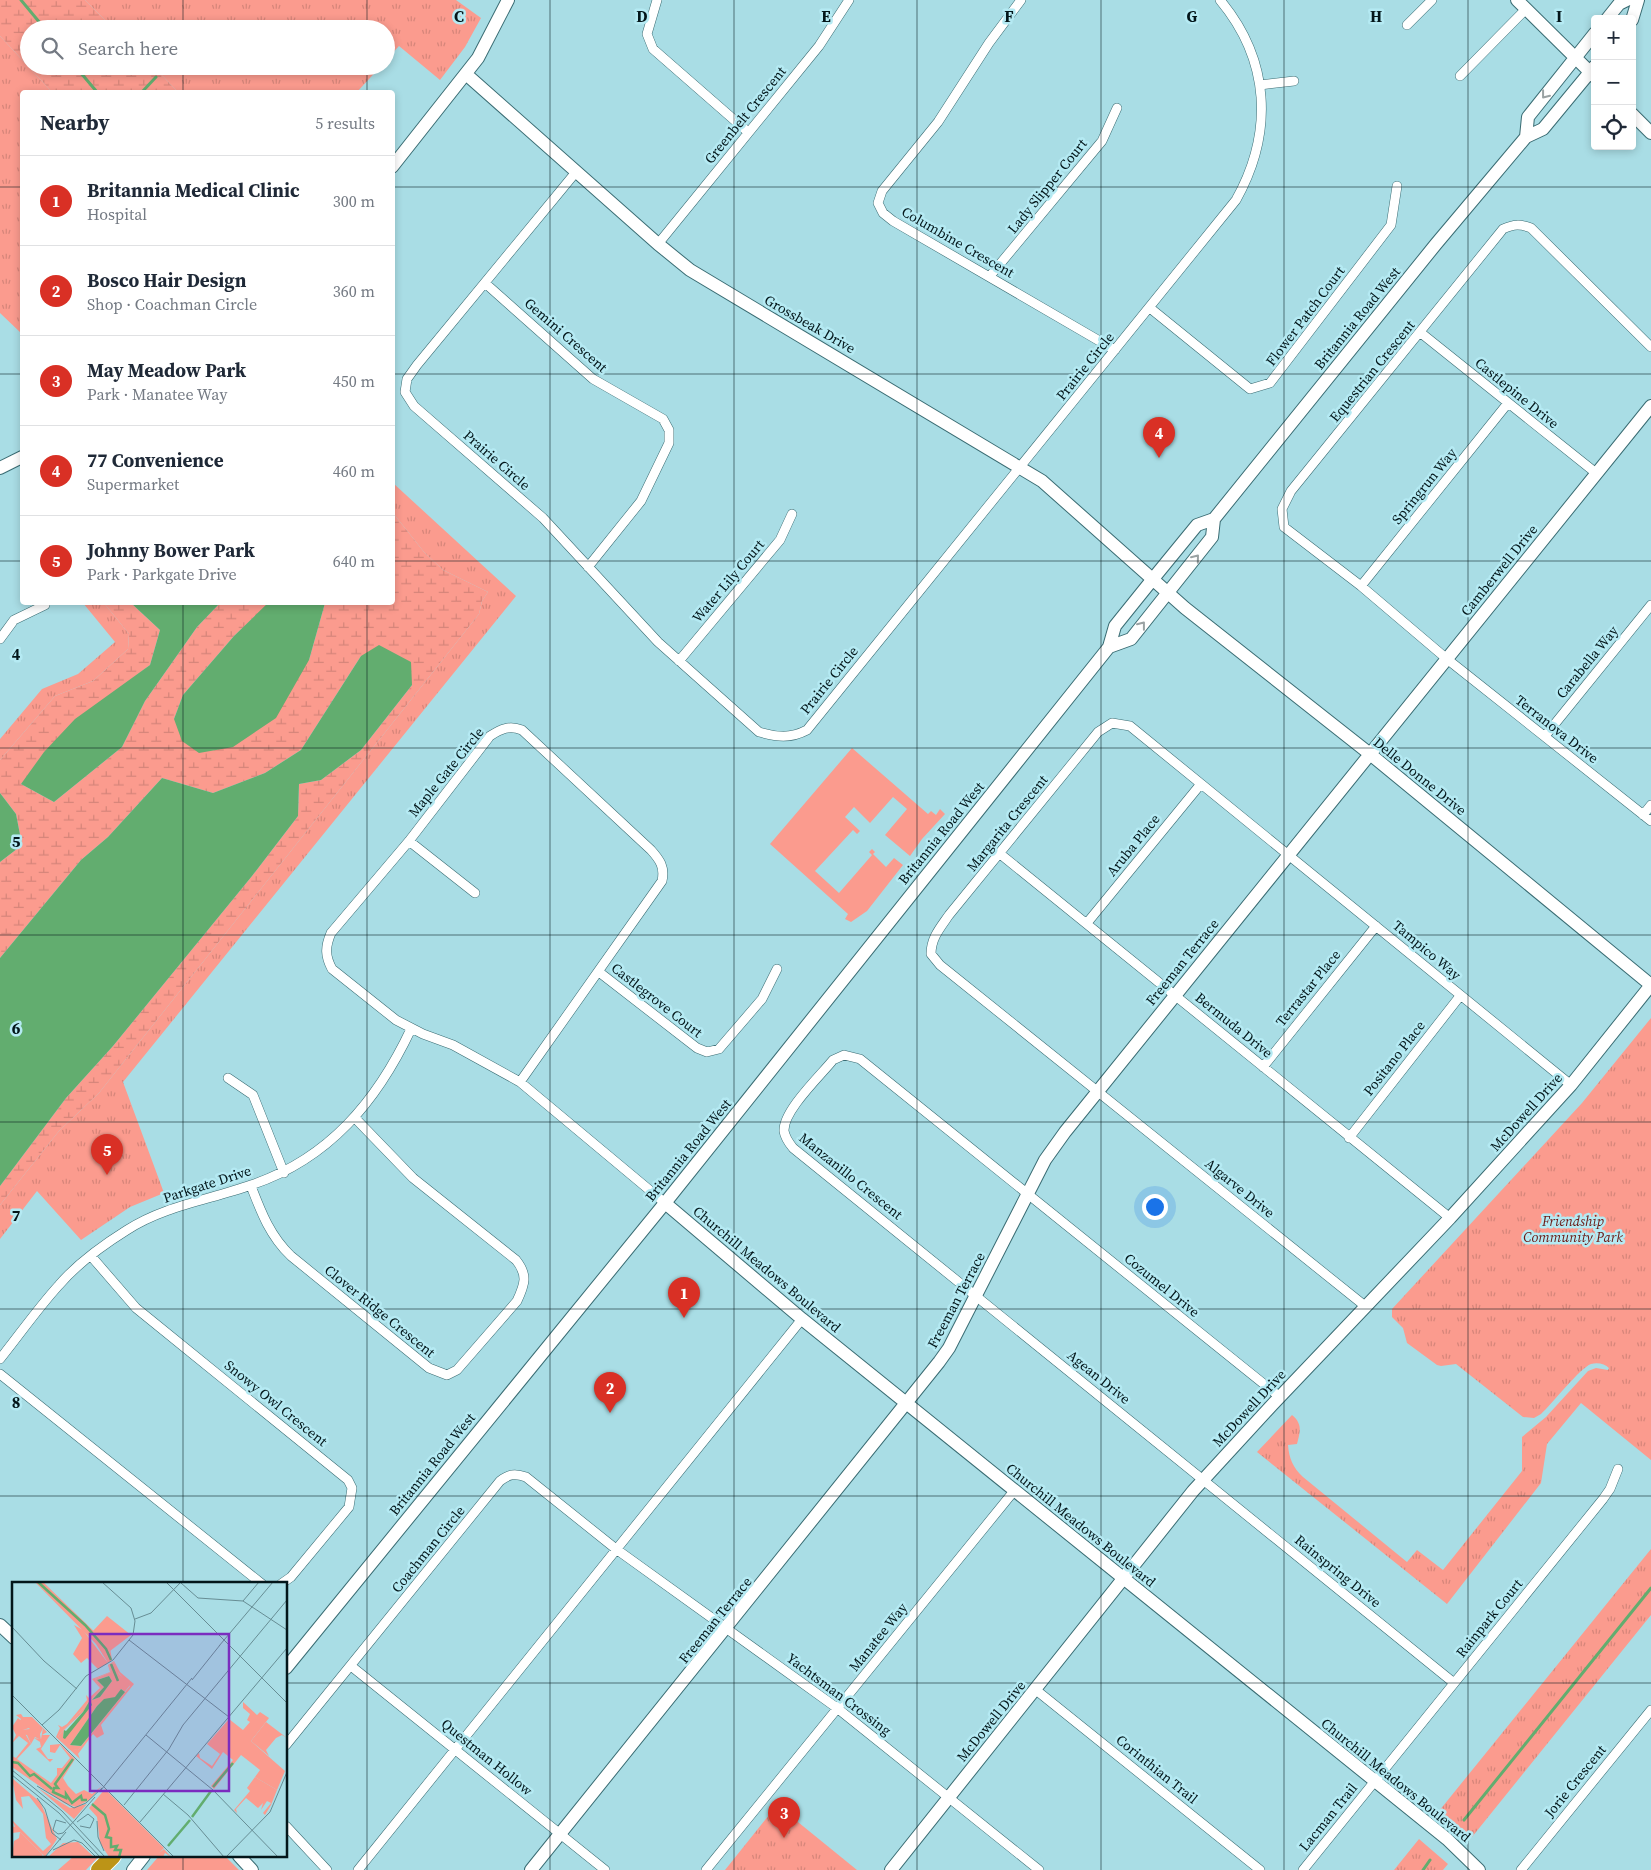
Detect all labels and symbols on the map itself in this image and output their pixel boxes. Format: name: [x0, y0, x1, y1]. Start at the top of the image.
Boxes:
text: C: [454, 5, 464, 27]
text: D: [636, 5, 648, 27]
text: E: [821, 5, 831, 27]
text: F: [1004, 5, 1014, 27]
text: G: [1187, 5, 1198, 27]
text: H: [1370, 5, 1382, 27]
text: I: [1556, 5, 1562, 27]
street label: Greenbelt Crescent: [699, 62, 791, 168]
one-way arrow: [1541, 90, 1550, 99]
street label: Lady Slipper Court: [1003, 134, 1092, 238]
street label: Columbine Crescent: [898, 202, 1018, 283]
street label: Flower Patch Court: [1261, 262, 1349, 370]
street label: Britannia Road West: [1309, 262, 1405, 374]
street label: Grossbeak Drive: [761, 290, 859, 358]
street label: Gemini Crescent: [520, 293, 612, 377]
street label: Equestrian Crescent: [1325, 316, 1420, 426]
street label: Prairie Circle: [1051, 328, 1119, 404]
street label: Castlepine Drive: [1471, 353, 1563, 433]
pin: 4: [1143, 417, 1175, 458]
street label: Prairie Circle: [459, 425, 535, 495]
street label: Springrun Way: [1387, 443, 1462, 528]
street label: Camberwell Drive: [1456, 520, 1542, 620]
street label: Water Lily Court: [687, 535, 769, 627]
one-way arrow: [1190, 555, 1198, 564]
one-way arrow: [1136, 621, 1145, 631]
street label: Carabella Way: [1551, 621, 1623, 703]
street label: Prairie Circle: [795, 642, 863, 718]
text: 4: [12, 643, 21, 665]
street label: Terranova Drive: [1511, 690, 1603, 768]
street label: Maple Gate Circle: [404, 723, 488, 821]
street label: Delle Donne Drive: [1369, 732, 1471, 820]
street label: Margarita Crescent: [962, 770, 1053, 876]
street label: Britannia Road West: [893, 777, 989, 889]
street label: Aruba Place: [1102, 809, 1164, 881]
text: 5: [12, 830, 21, 852]
street label: Freeman Terrace: [1141, 914, 1223, 1010]
street label: Tampico Way: [1389, 915, 1466, 985]
street label: Terrastar Place: [1271, 945, 1345, 1031]
street label: Castlegrove Court: [607, 958, 707, 1042]
street label: Bermuda Drive: [1191, 988, 1277, 1062]
street label: Positano Place: [1358, 1016, 1430, 1100]
text: 6: [12, 1017, 21, 1039]
street label: McDowell Drive: [1485, 1068, 1567, 1156]
street label: Britannia Road West: [640, 1094, 736, 1206]
street label: Manzanillo Crescent: [795, 1128, 907, 1224]
pin: 5: [91, 1134, 123, 1175]
street label: Algarve Drive: [1201, 1154, 1279, 1222]
street label: Parkgate Drive: [160, 1160, 254, 1208]
your location: [1142, 1194, 1168, 1220]
street label: Churchill Meadows Boulevard: [689, 1201, 845, 1337]
text: 7: [12, 1204, 21, 1226]
park label: Friendship Community Park: [1523, 1211, 1623, 1247]
street label: Freeman Terrace: [922, 1248, 990, 1352]
street label: Cozumel Drive: [1120, 1248, 1204, 1322]
street label: Clover Ridge Crescent: [320, 1260, 440, 1362]
pin: 1: [668, 1277, 700, 1318]
street label: Agean Drive: [1063, 1345, 1135, 1409]
street label: Snowy Owl Crescent: [220, 1355, 332, 1451]
street label: McDowell Drive: [1208, 1365, 1290, 1451]
pin: 2: [594, 1372, 626, 1413]
text: 8: [12, 1391, 20, 1413]
street label: Britannia Road West: [384, 1408, 480, 1520]
street label: Churchill Meadows Boulevard: [1002, 1458, 1160, 1592]
street label: Coachman Circle: [387, 1501, 469, 1597]
street label: Rainspring Drive: [1291, 1530, 1385, 1612]
street label: Freeman Terrace: [674, 1572, 756, 1668]
street label: Rainpark Court: [1451, 1574, 1527, 1662]
inset map: [12, 1582, 288, 1858]
street label: Manatee Way: [844, 1598, 913, 1676]
street label: Yachtsman Crossing: [783, 1648, 895, 1740]
street label: McDowell Drive: [952, 1676, 1030, 1766]
street label: Churchill Meadows Boulevard: [1317, 1713, 1475, 1847]
street label: Questman Hollow: [437, 1714, 537, 1800]
street label: Corinthian Trail: [1112, 1730, 1202, 1808]
street label: Jorie Crescent: [1539, 1740, 1611, 1822]
street label: Lacman Trail: [1294, 1779, 1362, 1855]
pin: 3: [768, 1797, 800, 1838]

